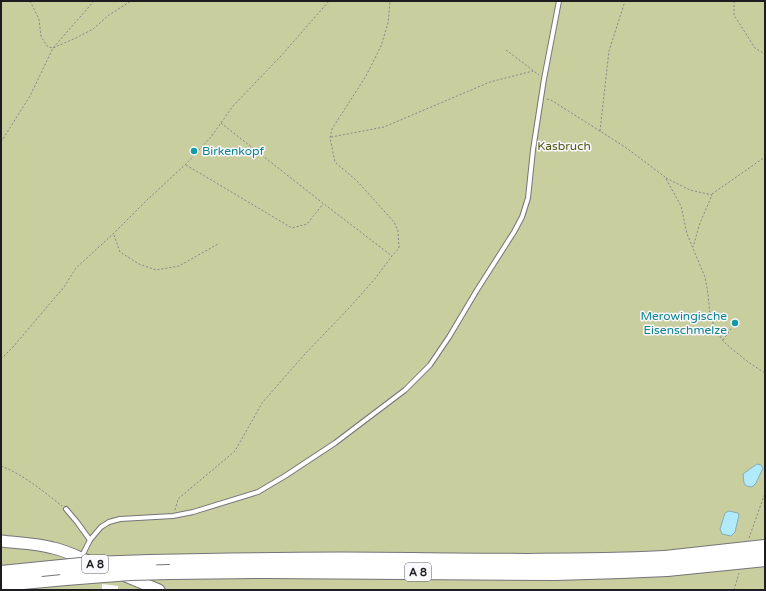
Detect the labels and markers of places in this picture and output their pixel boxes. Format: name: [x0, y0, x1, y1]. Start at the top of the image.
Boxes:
place label: Birkenkopf: [202, 144, 265, 158]
marker: Birkenkopf: [189, 146, 199, 156]
place label: Merowingische Eisenschmelze: [641, 309, 727, 337]
marker: Merowingische Eisenschmelze: [730, 318, 740, 328]

